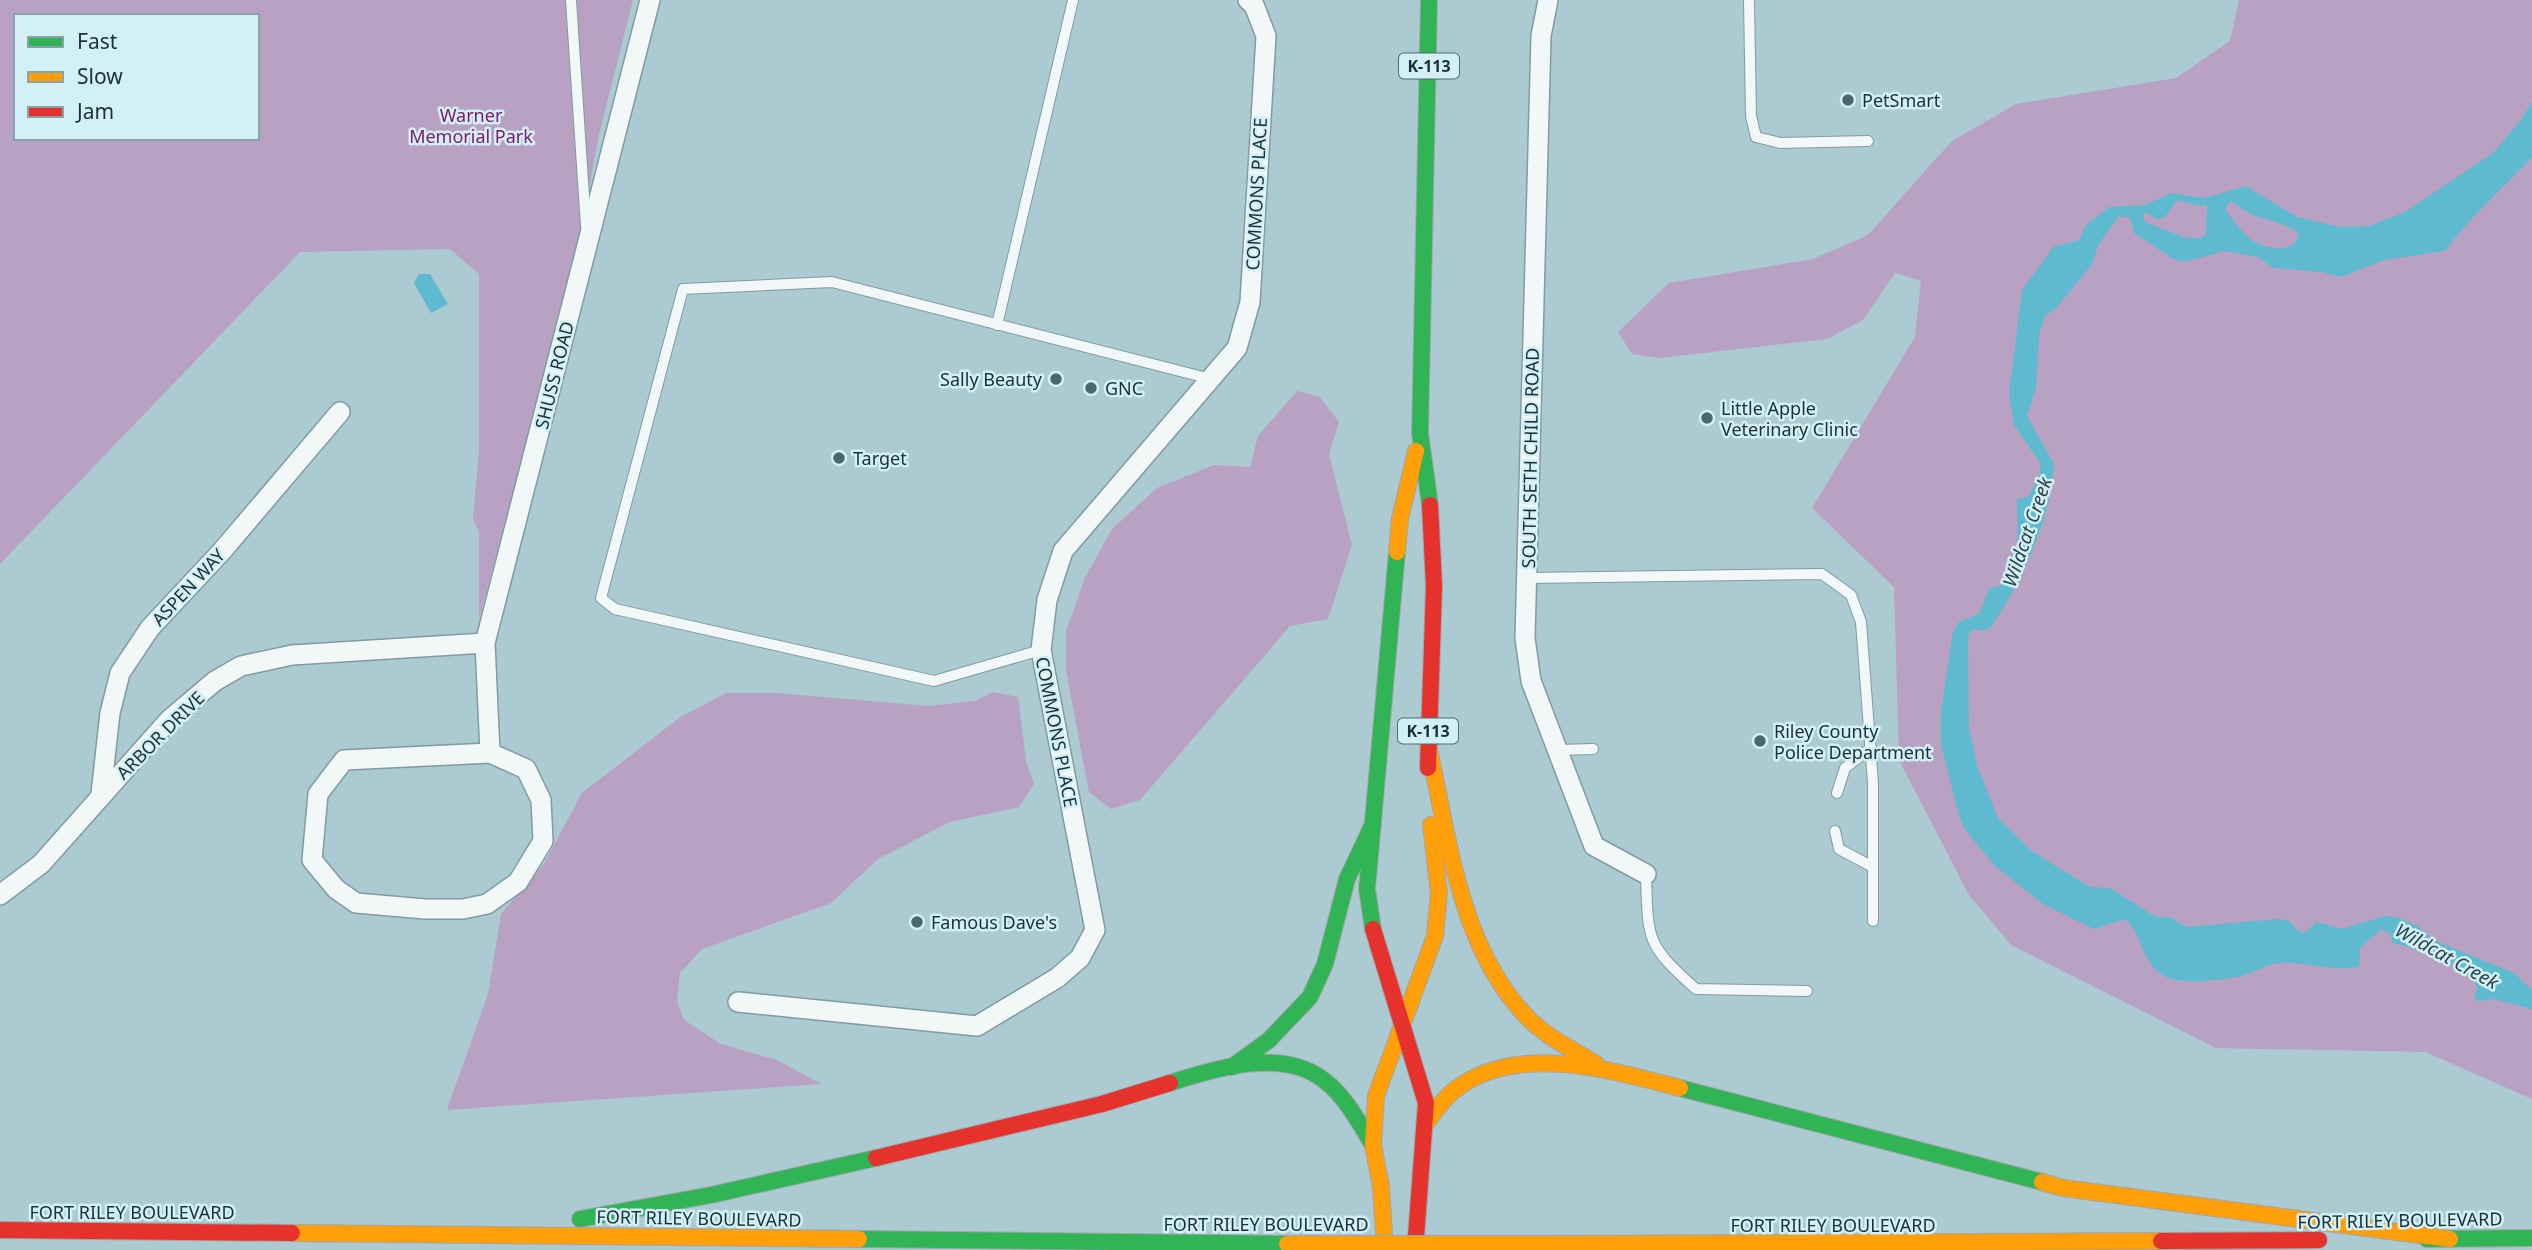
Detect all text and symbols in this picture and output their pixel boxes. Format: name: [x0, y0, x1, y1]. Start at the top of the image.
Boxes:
legend: [14, 14, 259, 140]
text: Fast: [77, 27, 118, 55]
road number: K-113: [1399, 54, 1459, 78]
text: Slow: [77, 62, 123, 90]
place label: PetSmart: [1862, 88, 1941, 112]
marker: PetSmart: [1840, 92, 1856, 108]
text: Jam: [75, 97, 114, 125]
park label: Warner Memorial Park: [409, 103, 533, 148]
street label: COMMONS PLACE: [1240, 117, 1272, 271]
street label: SHUSS ROAD: [529, 319, 579, 431]
street label: SOUTH SETH CHILD ROAD: [1516, 347, 1544, 569]
place label: Sally Beauty: [940, 367, 1043, 391]
marker: Sally Beauty: [1048, 371, 1064, 387]
place label: GNC: [1105, 376, 1143, 400]
marker: GNC: [1083, 380, 1099, 396]
place label: Little Apple Veterinary Clinic: [1721, 396, 1858, 441]
marker: Little Apple Veterinary Clinic: [1699, 410, 1715, 426]
place label: Target: [853, 446, 907, 470]
marker: Target: [831, 450, 847, 466]
water label: Wildcat Creek: [1996, 473, 2058, 590]
street label: ASPEN WAY: [146, 543, 230, 631]
street label: COMMONS PLACE: [1031, 655, 1083, 809]
street label: ARBOR DRIVE: [111, 686, 209, 784]
road number: K-113: [1398, 718, 1458, 744]
place label: Riley County Police Department: [1774, 719, 1932, 764]
marker: Riley County Police Department: [1752, 733, 1768, 749]
place label: Famous Dave's: [931, 910, 1057, 934]
marker: Famous Dave's: [909, 914, 925, 930]
water label: Wildcat Creek: [2391, 917, 2504, 995]
street label: FORT RILEY BOULEVARD: [29, 1200, 235, 1224]
street label: FORT RILEY BOULEVARD: [596, 1204, 802, 1232]
street label: FORT RILEY BOULEVARD: [2297, 1206, 2503, 1234]
street label: FORT RILEY BOULEVARD: [1163, 1212, 1369, 1236]
street label: FORT RILEY BOULEVARD: [1730, 1213, 1936, 1237]

